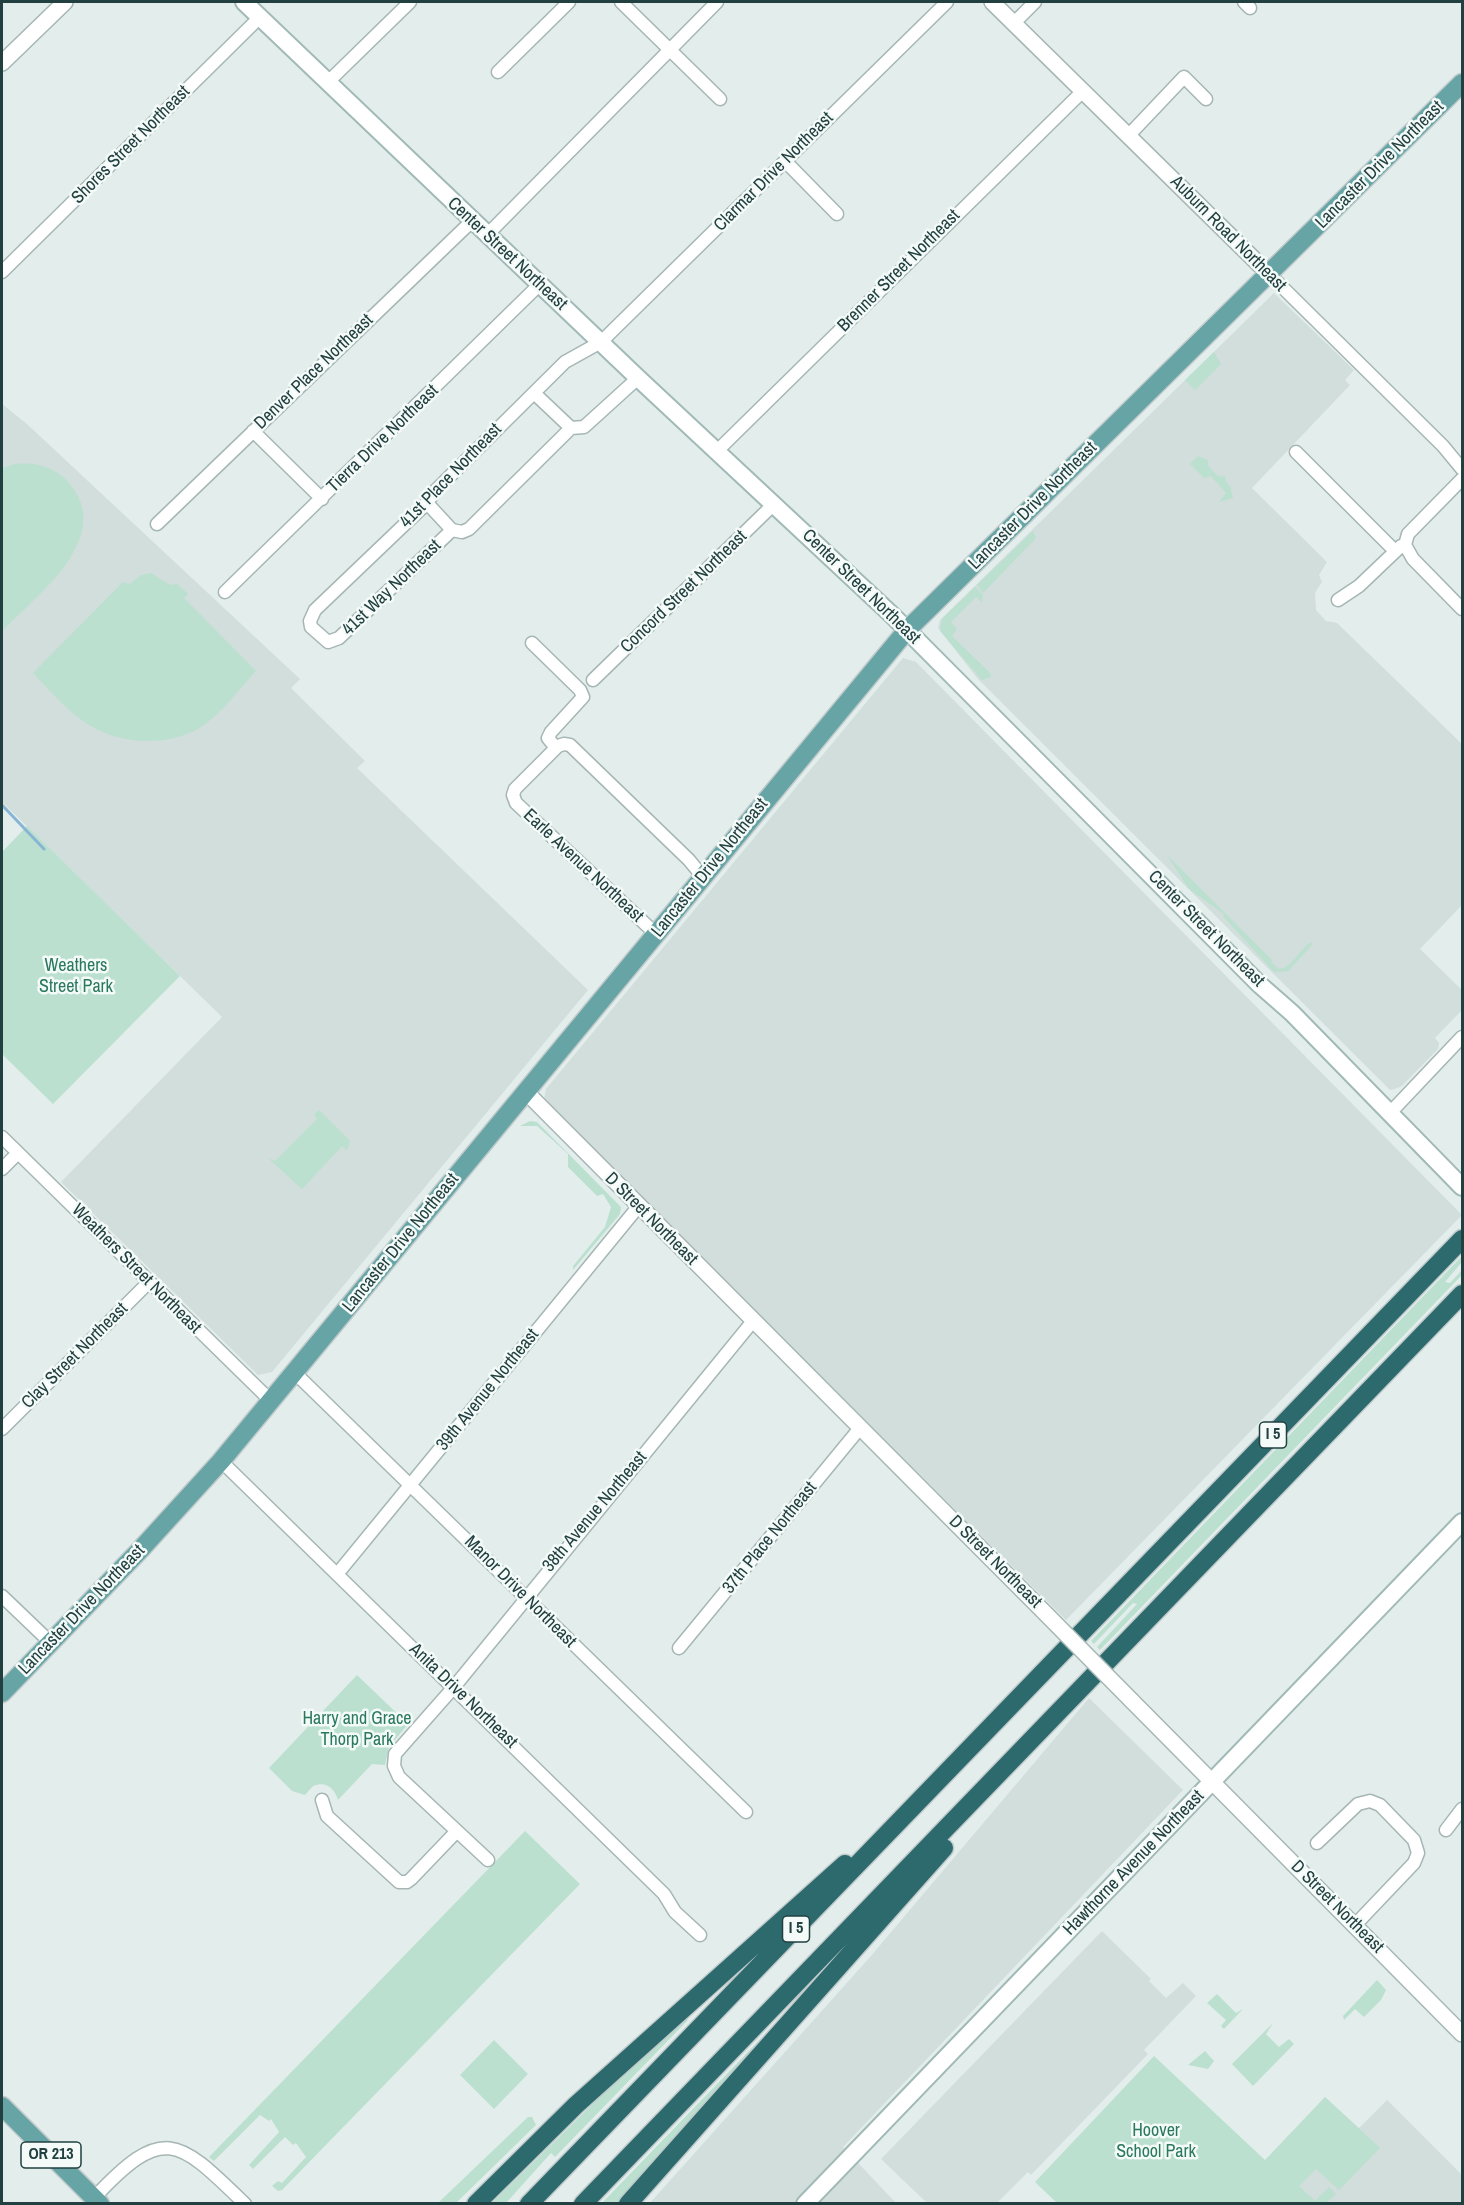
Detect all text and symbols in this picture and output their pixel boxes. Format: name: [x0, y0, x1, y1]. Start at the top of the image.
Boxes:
street label: Shores Street Northeast: [67, 81, 195, 209]
street label: Lancaster Drive Northeast: [1311, 96, 1449, 234]
street label: Clarmar Drive Northeast: [710, 108, 838, 236]
street label: Auburn Road Northeast: [1166, 172, 1290, 296]
street label: Center Street Northeast: [443, 193, 571, 315]
street label: Brenner Street Northeast: [833, 205, 965, 337]
street label: Denver Place Northeast: [250, 310, 378, 434]
street label: Tierra Drive Northeast: [323, 380, 443, 498]
street label: 41st Place Northeast: [396, 419, 506, 533]
street label: Lancaster Drive Northeast: [964, 437, 1102, 575]
street label: Center Street Northeast: [797, 525, 925, 649]
street label: Concord Street Northeast: [616, 526, 752, 658]
street label: 41st Way Northeast: [338, 535, 446, 641]
street label: Lancaster Drive Northeast: [647, 794, 773, 942]
street label: Earle Avenue Northeast: [518, 805, 648, 927]
street label: Center Street Northeast: [1143, 866, 1269, 992]
park label: Weathers Street Park: [39, 955, 113, 998]
street label: D Street Northeast: [600, 1168, 702, 1270]
street label: Lancaster Drive Northeast: [338, 1169, 464, 1317]
street label: Weathers Street Northeast: [67, 1200, 205, 1338]
street label: Clay Street Northeast: [17, 1298, 133, 1414]
street label: 39th Avenue Northeast: [432, 1325, 544, 1455]
road number: I 5: [1260, 1422, 1286, 1448]
street label: 38th Avenue Northeast: [538, 1447, 652, 1577]
street label: 37th Place Northeast: [718, 1478, 822, 1598]
street label: D Street Northeast: [944, 1511, 1046, 1613]
street label: Manor Drive Northeast: [460, 1532, 580, 1652]
street label: Lancaster Drive Northeast: [14, 1541, 150, 1679]
street label: Anita Drive Northeast: [404, 1639, 522, 1753]
park label: Harry and Grace Thorp Park: [302, 1708, 412, 1750]
street label: Hawthorne Avenue Northeast: [1059, 1786, 1209, 1940]
street label: D Street Northeast: [1286, 1856, 1388, 1958]
road number: I 5: [782, 1916, 810, 1942]
park label: Hoover School Park: [1116, 2120, 1196, 2162]
road number: OR 213: [21, 2142, 81, 2168]

